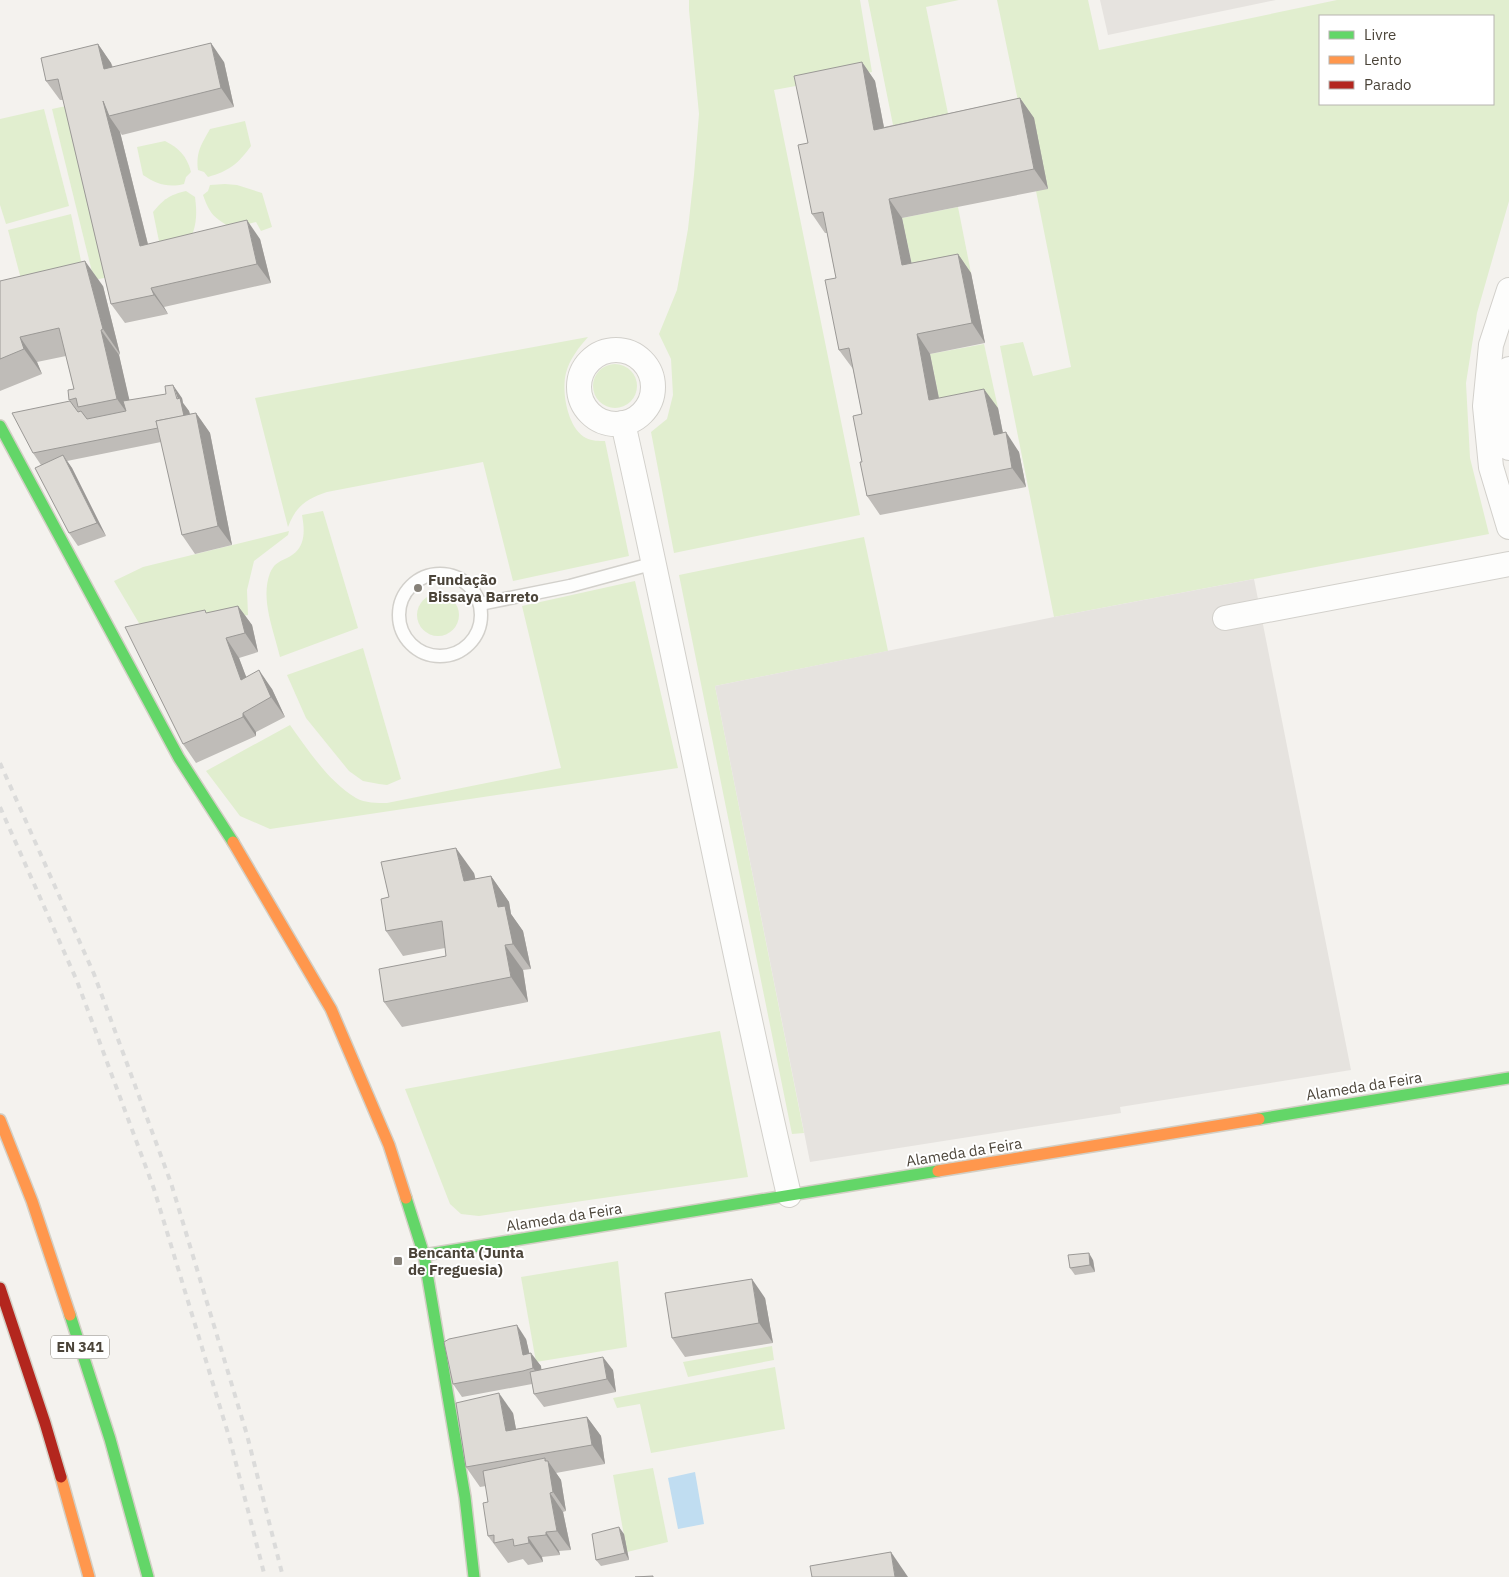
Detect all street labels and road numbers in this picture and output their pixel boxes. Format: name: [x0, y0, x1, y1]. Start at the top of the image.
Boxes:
street label: Alameda da Feira: [1305, 1067, 1423, 1105]
street label: Alameda da Feira: [905, 1133, 1023, 1171]
street label: Alameda da Feira: [505, 1198, 623, 1236]
road number: EN 341: [51, 1335, 109, 1358]

